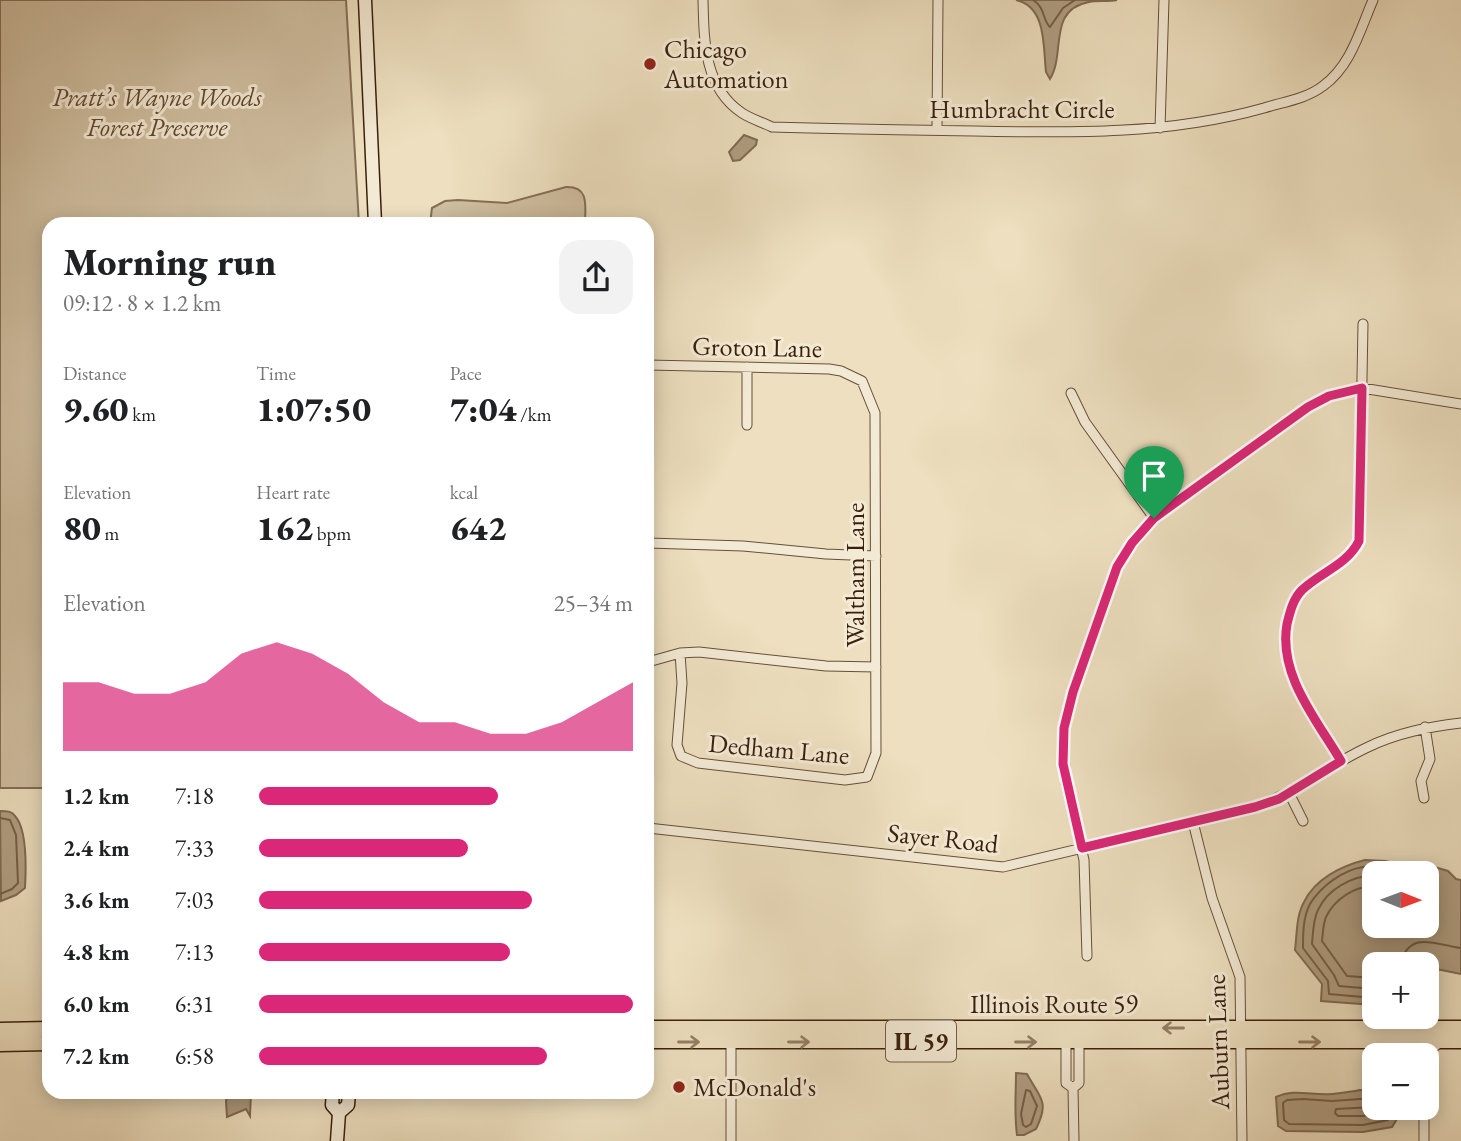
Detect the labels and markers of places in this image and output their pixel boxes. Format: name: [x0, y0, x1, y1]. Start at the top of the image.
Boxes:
place label: Chicago Automation: [663, 32, 789, 96]
marker: Chicago Automation: [642, 56, 658, 72]
pin: [1124, 446, 1184, 518]
place label: McDonald's: [693, 1070, 816, 1104]
marker: McDonald's: [671, 1079, 687, 1095]

